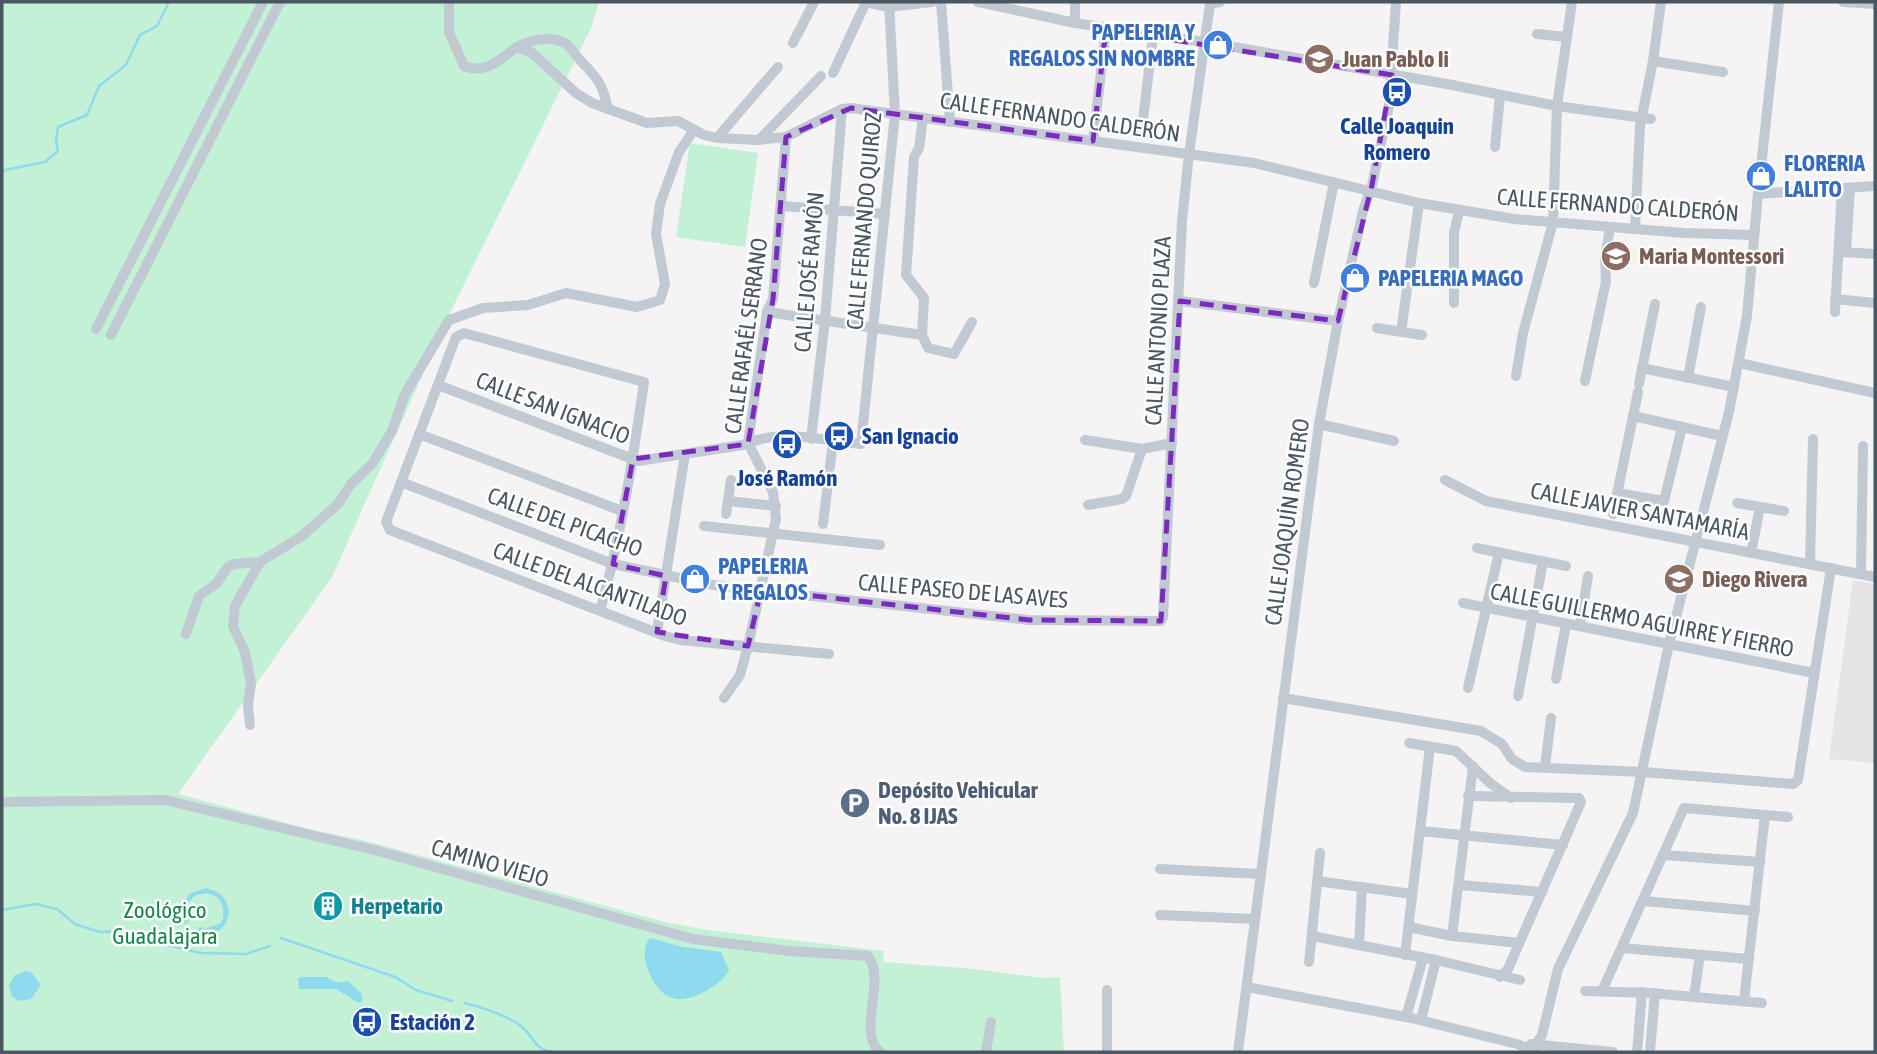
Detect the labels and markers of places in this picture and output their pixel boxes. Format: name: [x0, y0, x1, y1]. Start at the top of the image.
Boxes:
place label: PAPELERIA Y REGALOS SIN NOMBRE: [1009, 19, 1196, 71]
shop icon: PAPELERIA Y REGALOS SIN NOMBRE: [1201, 28, 1235, 62]
school or university icon: Juan Pablo Ii: [1302, 42, 1336, 76]
place label: Juan Pablo Ii: [1341, 46, 1449, 72]
bus stop icon: Calle Joaquin Romero: [1380, 75, 1414, 109]
place label: Calle Joaquin Romero: [1340, 113, 1454, 165]
place label: FLORERIA LALITO: [1784, 150, 1866, 202]
shop icon: FLORERIA LALITO: [1744, 159, 1778, 193]
school or university icon: Maria Montessori: [1599, 239, 1633, 273]
place label: Maria Montessori: [1639, 243, 1784, 269]
shop icon: PAPELERIA MAGO: [1338, 261, 1372, 295]
place label: PAPELERIA MAGO: [1378, 265, 1523, 291]
bus stop icon: San Ignacio: [822, 419, 856, 453]
place label: San Ignacio: [862, 423, 959, 449]
bus stop icon: José Ramón: [770, 427, 804, 461]
place label: José Ramón: [736, 465, 837, 491]
place label: PAPELERIA Y REGALOS: [717, 553, 809, 605]
shop icon: PAPELERIA Y REGALOS: [678, 562, 712, 596]
school or university icon: Diego Rivera: [1662, 562, 1696, 596]
place label: Diego Rivera: [1702, 566, 1808, 592]
place label: Depósito Vehicular No. 8 IJAS: [878, 777, 1039, 829]
parking icon: Depósito Vehicular No. 8 IJAS: [838, 786, 872, 820]
building icon: Herpetario: [311, 889, 345, 923]
place label: Herpetario: [351, 893, 443, 919]
bus stop icon: Estación 2: [350, 1005, 384, 1039]
place label: Estación 2: [390, 1009, 475, 1035]

